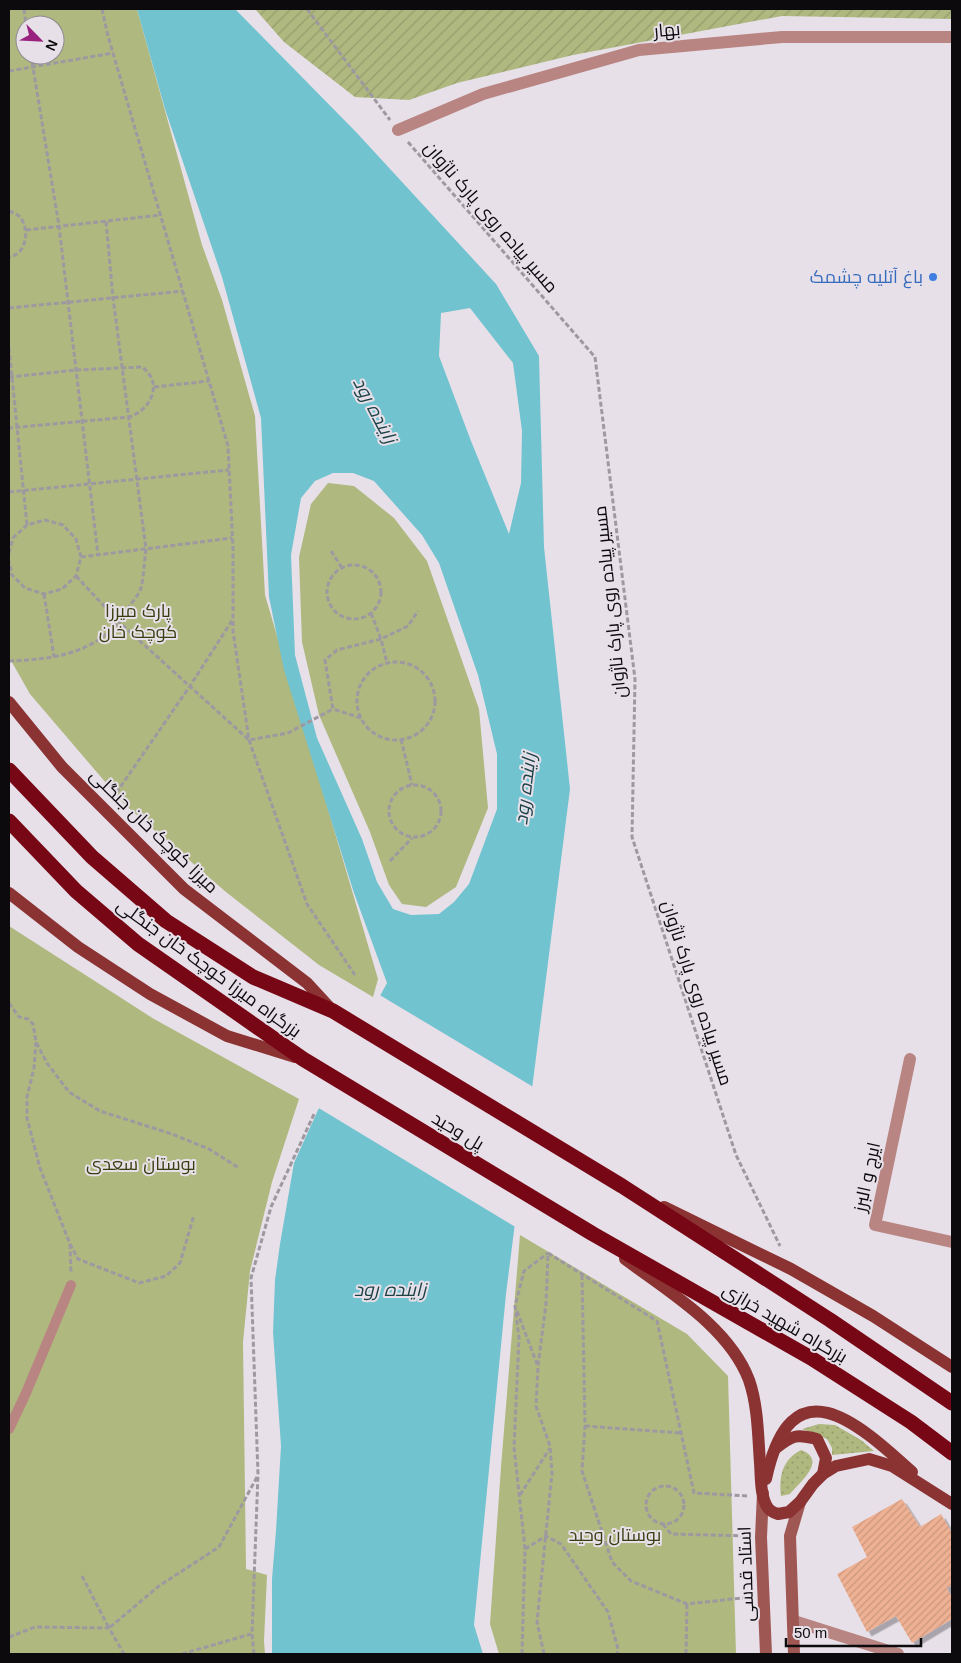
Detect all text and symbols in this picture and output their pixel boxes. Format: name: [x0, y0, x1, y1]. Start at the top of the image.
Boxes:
north arrow: [15, 15, 65, 65]
street label: بهار: [652, 19, 681, 42]
text: N: [43, 37, 61, 53]
street label: مسیر پیاده روی پارک ناژوان: [418, 137, 562, 298]
place label: باغ آتلیه چشمک: [810, 267, 923, 289]
marker: باغ آتلیه چشمک: [927, 271, 939, 283]
water label: زاینده رود: [348, 373, 402, 449]
street label: مسیر پیاده روی پارک ناژوان: [590, 505, 632, 699]
park label: پارک میرزا کوچک خان: [99, 601, 177, 644]
water label: زاینده رود: [510, 750, 541, 826]
street label: میرزا کوچک خان جنگلی: [85, 765, 222, 899]
street label: بزرگراه میرزا کوچک خان جنگلی: [112, 894, 305, 1043]
street label: مسیر پیاده روی پارک ناژوان: [656, 898, 736, 1089]
street label: پل وحید: [427, 1108, 488, 1156]
street label: ایرج و البرز: [850, 1140, 886, 1215]
park label: بوستان سعدی: [86, 1154, 196, 1175]
water label: زاینده رود: [354, 1279, 428, 1301]
street label: بزرگراه شهید خرازی: [719, 1279, 851, 1368]
park label: بوستان وحید: [569, 1525, 661, 1546]
street label: استاد قدسی: [734, 1526, 759, 1622]
scale bar: [786, 1616, 921, 1648]
text: 50 m: [794, 1624, 827, 1641]

